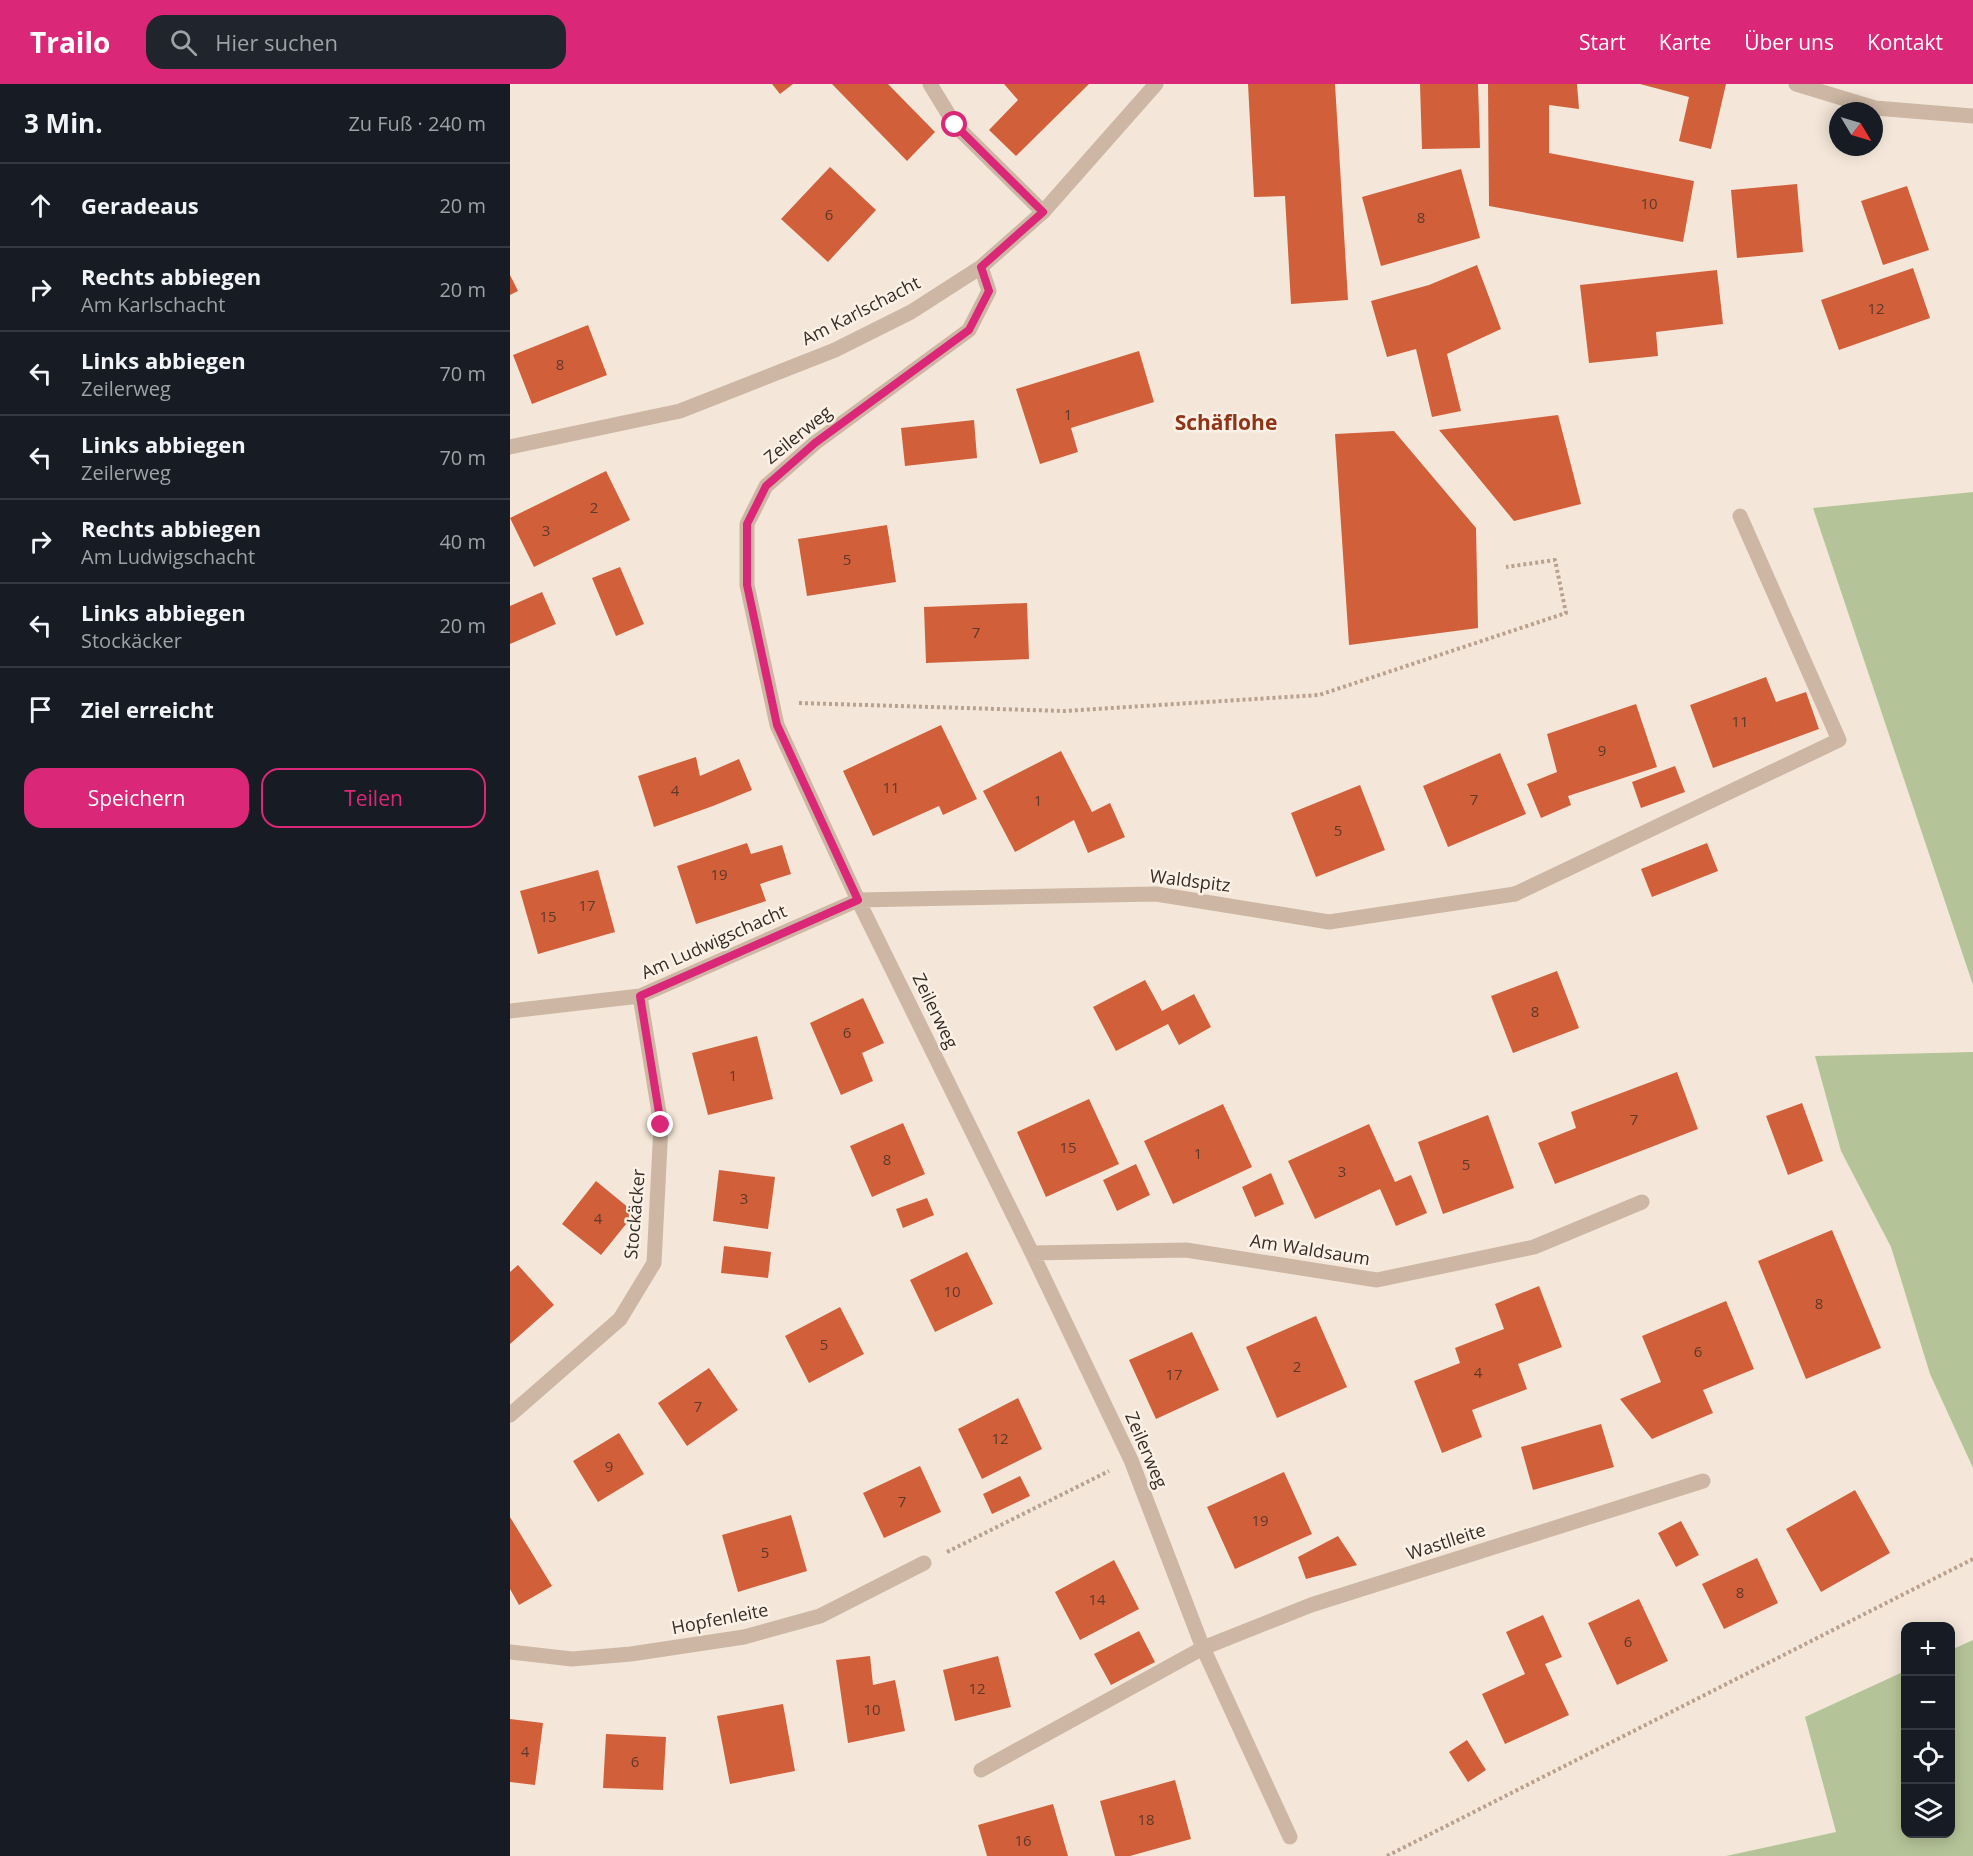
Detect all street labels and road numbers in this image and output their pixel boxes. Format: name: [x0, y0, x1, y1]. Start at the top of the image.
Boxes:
street label: Am Karlschacht: [797, 270, 924, 350]
street label: Zeilerweg: [758, 399, 836, 469]
street label: Waldspitz: [1148, 863, 1232, 897]
street label: Am Ludwigschacht: [637, 898, 790, 984]
street label: Zeilerweg: [907, 969, 964, 1052]
street label: Stockäcker: [618, 1167, 650, 1260]
street label: Am Waldsaum: [1248, 1228, 1372, 1270]
street label: Zeilerweg: [1120, 1408, 1174, 1492]
street label: Wastlleite: [1403, 1517, 1488, 1565]
street label: Hopfenleite: [669, 1597, 770, 1639]

